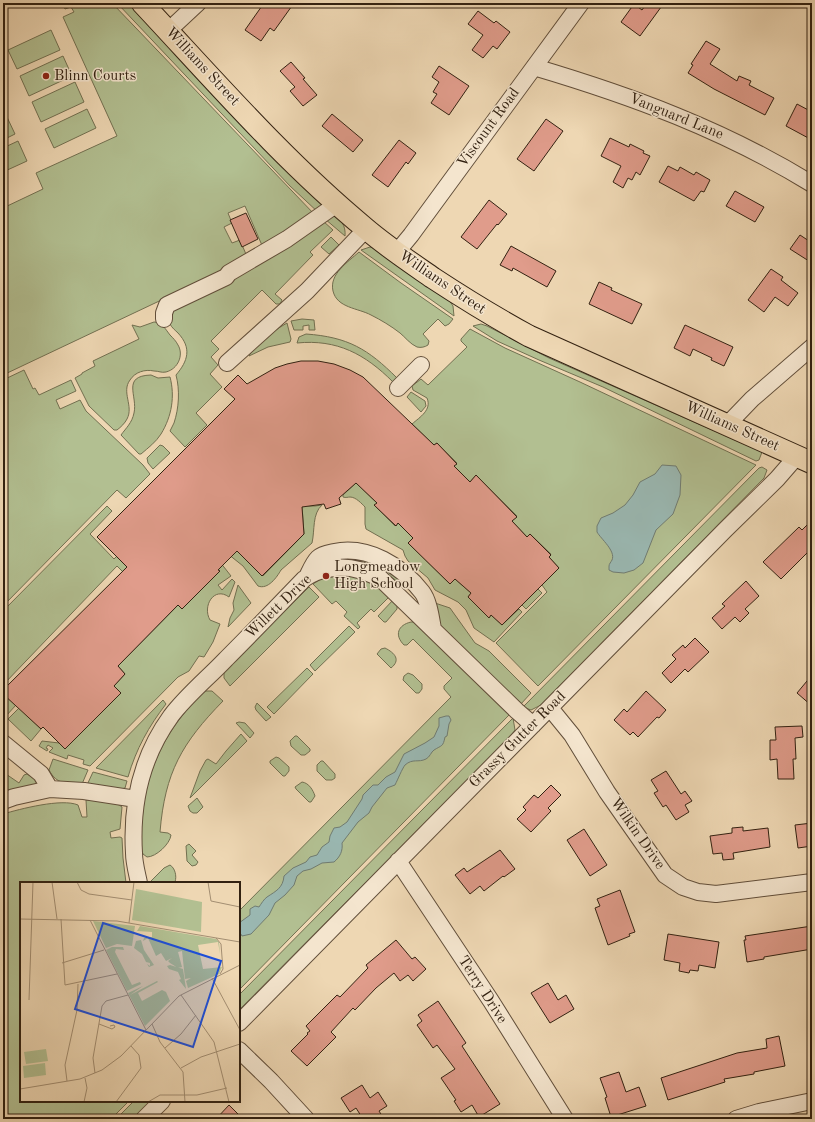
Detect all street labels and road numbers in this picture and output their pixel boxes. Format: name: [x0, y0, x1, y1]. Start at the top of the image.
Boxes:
street label: Williams Street: [162, 25, 242, 109]
street label: Viscount Road: [455, 85, 523, 171]
street label: Vanguard Lane: [627, 91, 725, 143]
street label: Williams Street: [396, 248, 488, 318]
street label: Williams Street: [683, 400, 781, 454]
street label: Willett Drive: [243, 572, 315, 642]
street label: Grassy Gutter Road: [467, 689, 569, 791]
street label: Wilkin Drive: [607, 795, 667, 873]
street label: Terry Drive: [455, 954, 509, 1026]

